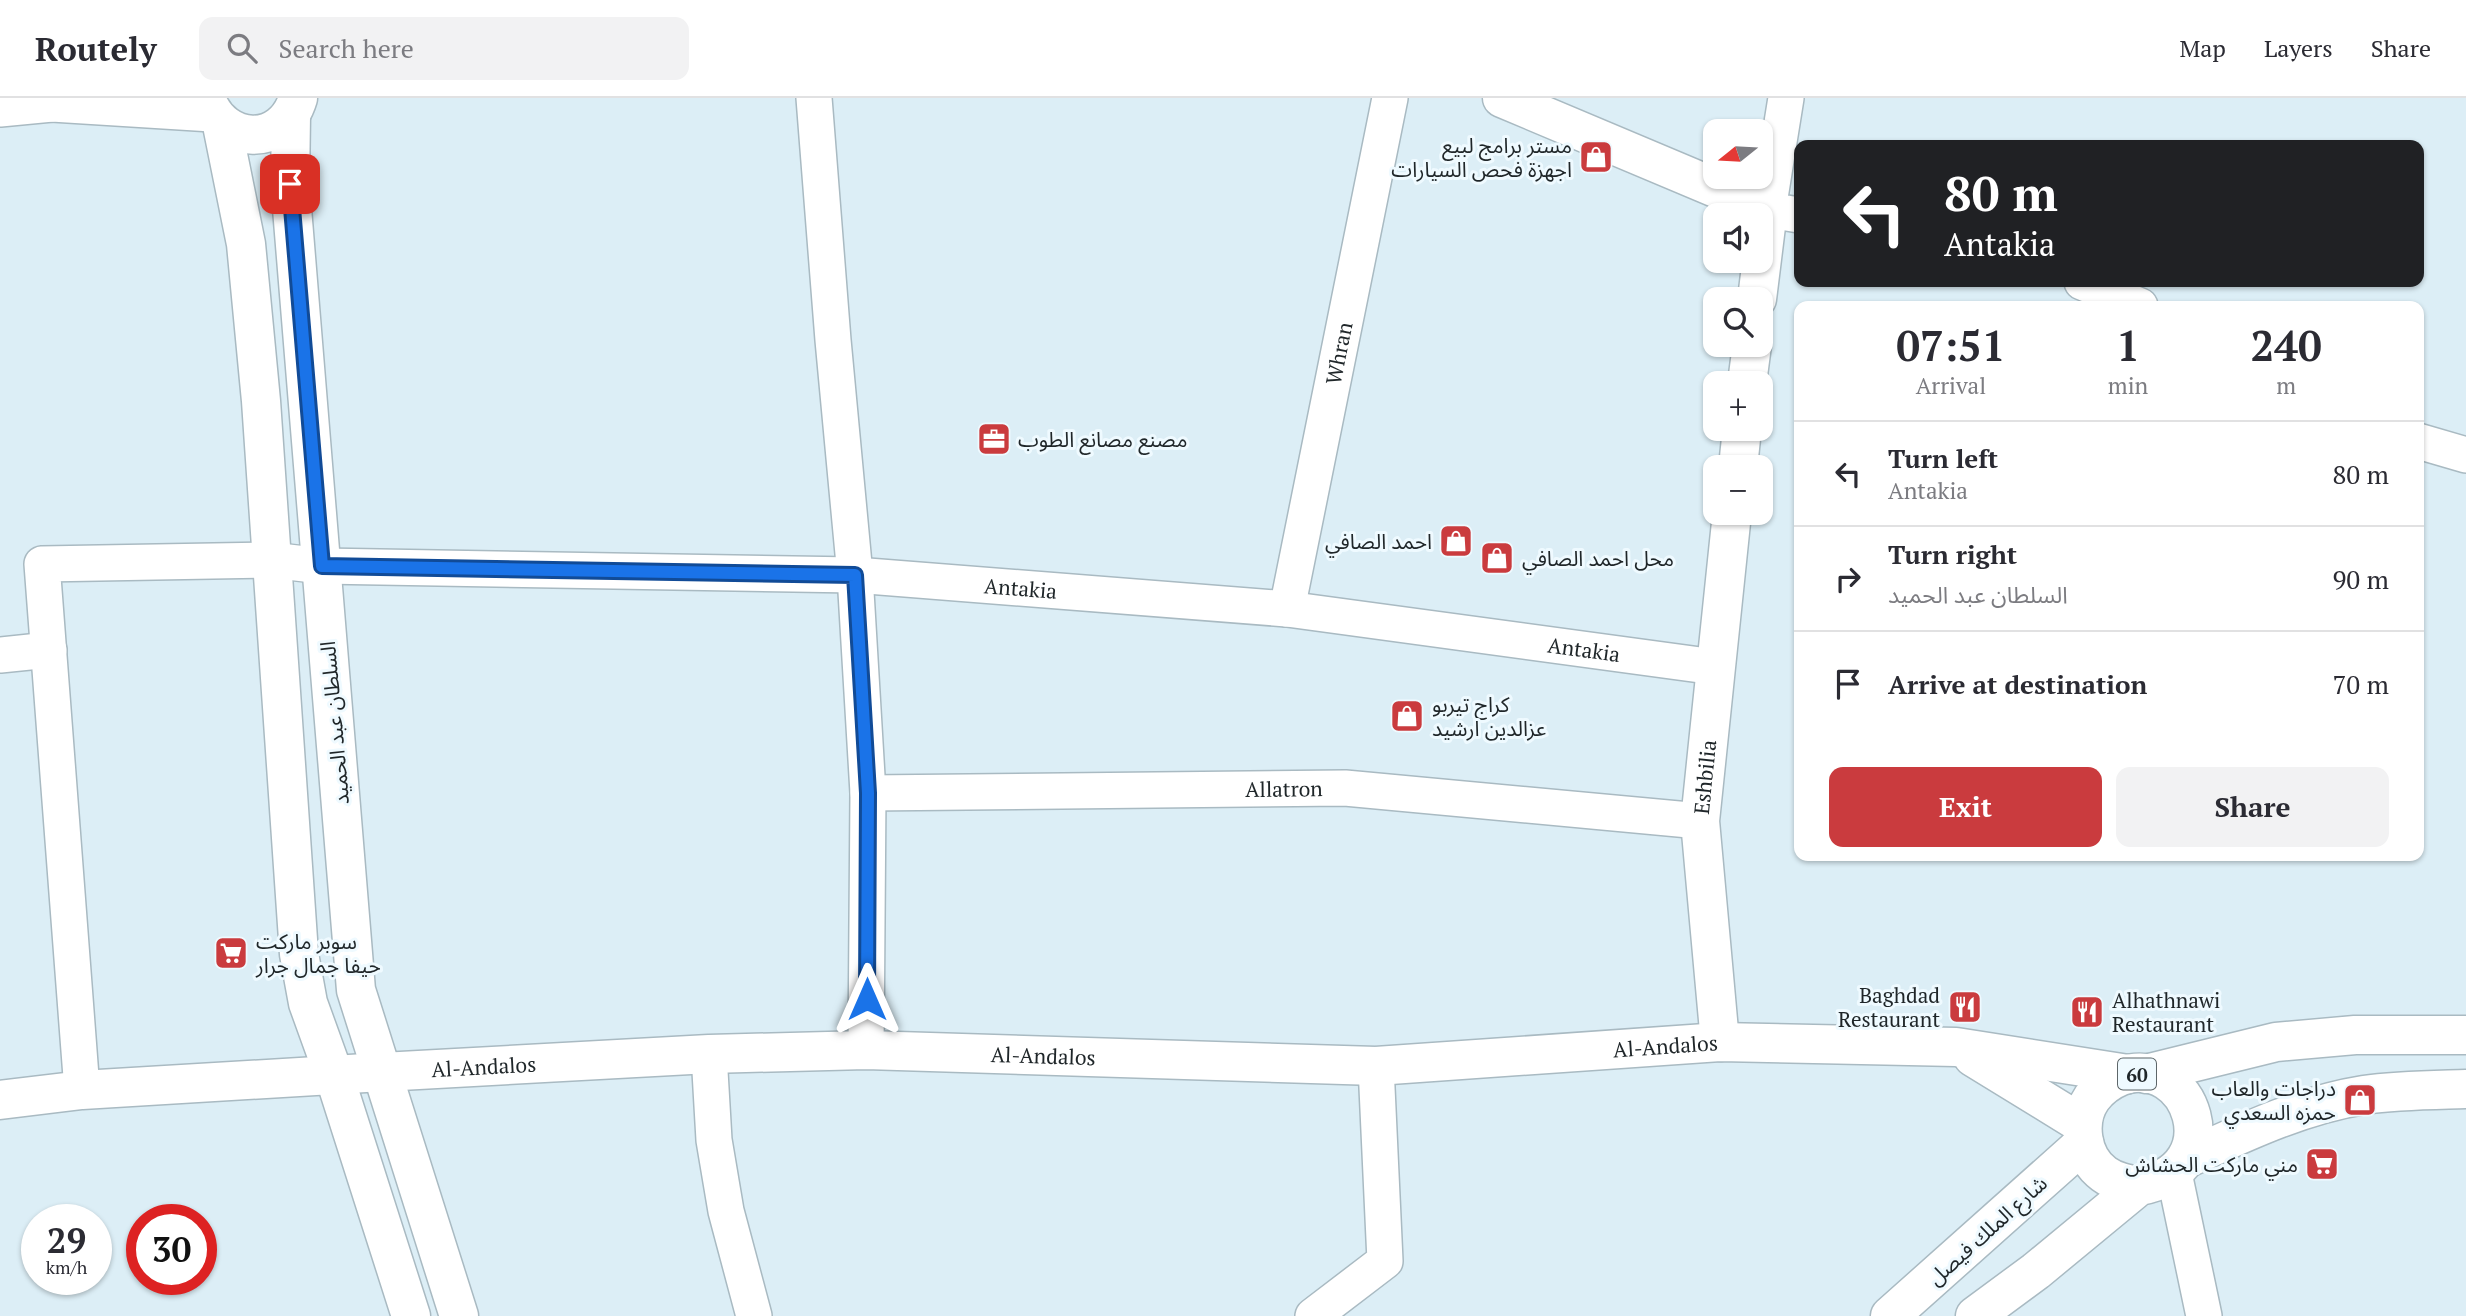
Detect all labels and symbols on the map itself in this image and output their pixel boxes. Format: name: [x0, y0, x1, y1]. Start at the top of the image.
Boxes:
north arrow: [1703, 119, 1773, 189]
place label: مستر برامج لبيع اجهزة فحص السيارات: [1391, 131, 1572, 183]
shop icon: مستر برامج لبيع اجهزة فحص السيارات: [1577, 138, 1615, 176]
pin: [260, 154, 320, 214]
street label: Whran: [1319, 319, 1359, 387]
office icon: مصنع مصانع الطوب: [975, 420, 1013, 458]
place label: مصنع مصانع الطوب: [1018, 425, 1188, 455]
shop icon: احمد الصافي: [1437, 522, 1475, 560]
place label: احمد الصافي: [1325, 527, 1432, 558]
shop icon: محل احمد الصافي: [1478, 539, 1516, 577]
place label: محل احمد الصافي: [1522, 544, 1674, 575]
street label: Antakia: [983, 571, 1058, 605]
street label: Antakia: [1546, 630, 1622, 668]
street label: السلطان عبد الحميد: [313, 640, 355, 806]
place label: كراج تيربو عزالدين ارشيد: [1432, 690, 1546, 742]
shop icon: كراج تيربو عزالدين ارشيد: [1388, 697, 1426, 735]
street label: Eshbilia: [1687, 738, 1722, 816]
street label: Allatron: [1245, 774, 1323, 803]
place label: سوبر ماركت حيفا جمال جرار: [255, 927, 381, 979]
supermarket icon: سوبر ماركت حيفا جمال جرار: [212, 934, 250, 972]
position arrow: [830, 962, 904, 1036]
place label: Baghdad Restaurant: [1838, 981, 1940, 1033]
place label: Alhathnawi Restaurant: [2112, 986, 2220, 1038]
restaurant icon: Baghdad Restaurant: [1946, 988, 1984, 1026]
restaurant icon: Alhathnawi Restaurant: [2068, 993, 2106, 1031]
street label: Al-Andalos: [1612, 1028, 1719, 1063]
street label: Al-Andalos: [990, 1040, 1096, 1071]
street label: Al-Andalos: [431, 1050, 537, 1083]
road number: 60: [2118, 1058, 2156, 1090]
place label: دراجات والعاب حمزه السعدي: [2212, 1074, 2336, 1129]
shop icon: دراجات والعاب حمزه السعدي: [2341, 1081, 2379, 1119]
supermarket icon: مني ماركت الحشاش: [2303, 1145, 2341, 1183]
place label: مني ماركت الحشاش: [2125, 1150, 2298, 1181]
street label: شارع الملك فيصل: [1921, 1169, 2054, 1293]
speed limit sign: 30: [126, 1204, 217, 1295]

